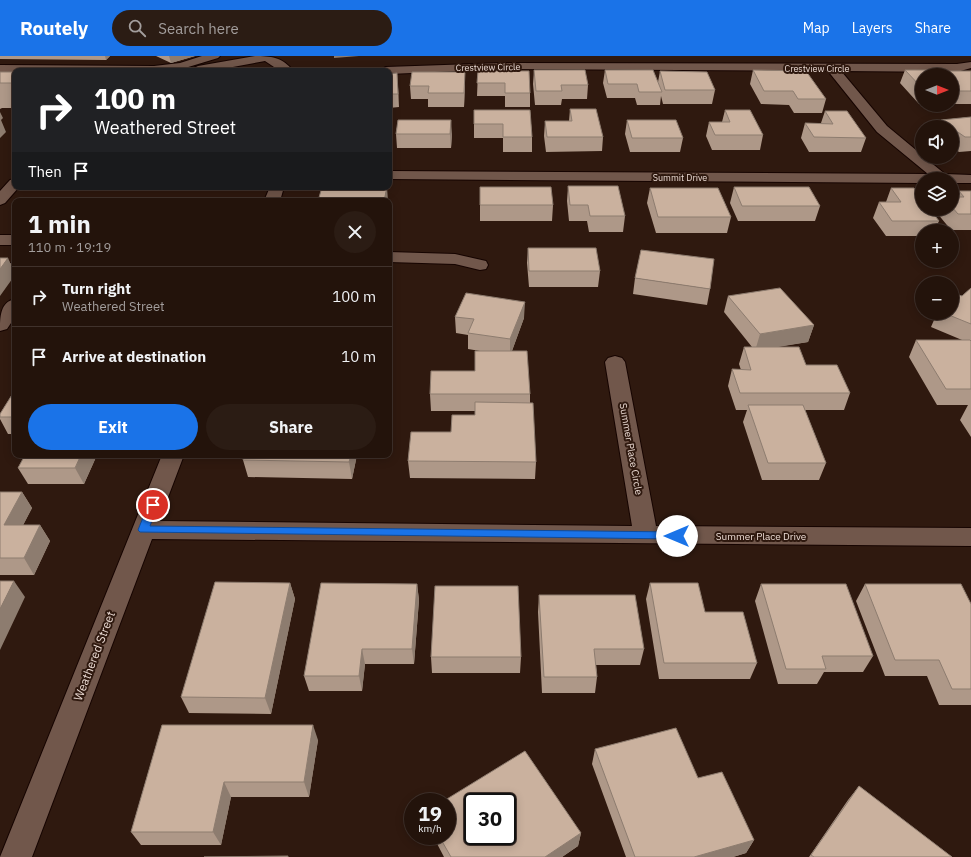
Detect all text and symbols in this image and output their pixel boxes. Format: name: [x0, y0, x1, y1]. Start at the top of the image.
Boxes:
search box: [112, 10, 392, 46]
text: Routely: [20, 16, 88, 40]
icon: search: [126, 17, 148, 39]
text: Search here: [158, 19, 239, 38]
text: Map: [803, 19, 830, 37]
text: Layers: [852, 19, 893, 37]
text: Share: [915, 19, 951, 37]
street label: Crestview Circle: [455, 61, 521, 73]
street label: Crestview Circle: [785, 63, 850, 74]
north arrow: [915, 68, 959, 112]
map controls: [915, 68, 959, 320]
text: 100 m: [94, 80, 176, 117]
icon: right: [28, 84, 80, 136]
text: Weathered Street: [94, 116, 236, 139]
button: sound: [915, 120, 959, 164]
icon: arrive: [70, 160, 92, 182]
text: Then: [28, 162, 62, 181]
street label: Summit Drive: [653, 172, 707, 183]
button: layers: [915, 172, 959, 216]
text: 1 min: [28, 208, 91, 240]
button: close: [334, 211, 376, 253]
button: +: [915, 224, 959, 268]
text: 110 m · 19:19: [28, 239, 111, 256]
button: −: [915, 276, 959, 320]
text: Turn right: [62, 279, 131, 298]
icon: right: [28, 286, 50, 308]
text: 100 m: [332, 287, 376, 306]
text: Weathered Street: [62, 298, 165, 315]
icon: arrive: [28, 346, 50, 368]
text: Arrive at destination: [62, 347, 206, 366]
text: 10 m: [341, 347, 376, 366]
street label: Summer Place Circle: [617, 402, 646, 496]
button: Exit: [28, 404, 198, 450]
button: Share: [206, 404, 376, 450]
pin: [136, 488, 170, 522]
icon: arrive: [142, 494, 164, 516]
position arrow: [656, 515, 698, 557]
street label: Summer Place Drive: [716, 530, 807, 543]
street label: Weathered Street: [70, 609, 118, 703]
speed limit sign: 30: [464, 793, 516, 845]
text: 19: [418, 800, 442, 827]
text: km/h: [418, 822, 442, 835]

